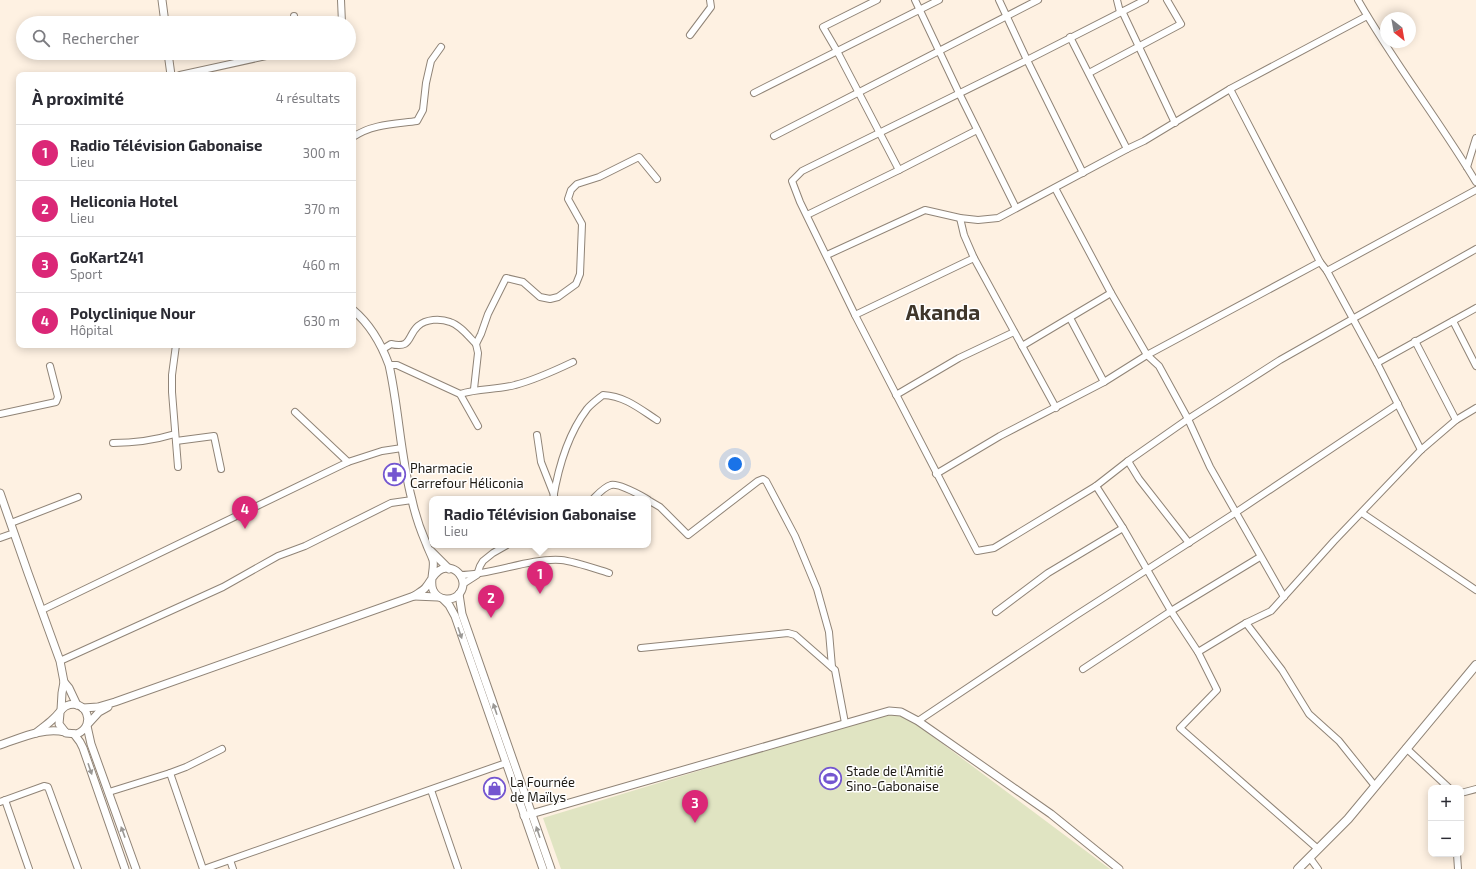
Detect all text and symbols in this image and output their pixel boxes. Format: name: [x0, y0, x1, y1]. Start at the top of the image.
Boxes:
north arrow: [1380, 12, 1416, 48]
search box: [16, 16, 356, 60]
icon: search: [30, 27, 52, 49]
text: Rechercher: [62, 29, 139, 47]
text: À proximité: [32, 88, 124, 108]
text: 4 résultats: [276, 90, 340, 106]
text: Radio Télévision Gabonaise: [70, 136, 262, 154]
text: 1: [42, 145, 48, 161]
text: 300 m: [303, 145, 340, 161]
text: Lieu: [70, 154, 94, 170]
text: Heliconia Hotel: [70, 192, 178, 210]
text: 2: [41, 201, 49, 217]
text: 370 m: [304, 201, 340, 217]
text: Lieu: [70, 210, 94, 226]
text: GoKart241: [70, 248, 144, 266]
text: 3: [41, 257, 49, 273]
text: 460 m: [302, 257, 340, 273]
text: Sport: [70, 266, 102, 282]
district label: Akanda: [906, 299, 980, 324]
text: Polyclinique Nour: [70, 304, 195, 322]
text: 4: [41, 313, 49, 329]
text: 630 m: [303, 313, 340, 329]
text: Hôpital: [70, 322, 113, 338]
your location: [725, 454, 745, 474]
place label: Pharmacie Carrefour Héliconia: [410, 460, 524, 491]
pharmacy icon: Pharmacie Carrefour Héliconia: [381, 462, 407, 488]
pin: 4: [232, 496, 258, 529]
popup: [429, 496, 651, 548]
text: Radio Télévision Gabonaise: [444, 505, 636, 523]
text: Lieu: [444, 523, 468, 539]
pin: 1: [527, 561, 553, 594]
pin: 2: [478, 585, 504, 618]
one-way arrow: [457, 627, 463, 639]
one-way arrow: [492, 703, 498, 715]
one-way arrow: [87, 763, 93, 775]
place label: Stade de l’Amitié Sino-Gabonaise: [846, 763, 944, 794]
sports icon: Stade de l’Amitié Sino-Gabonaise: [818, 765, 844, 791]
place label: La Fournée de Maïlys: [510, 774, 575, 805]
shop icon: La Fournée de Maïlys: [481, 776, 507, 802]
map controls: [1428, 785, 1464, 857]
button: +: [1428, 785, 1464, 821]
pin: 3: [682, 790, 708, 823]
button: −: [1428, 821, 1464, 857]
one-way arrow: [120, 826, 126, 838]
one-way arrow: [535, 826, 541, 838]

